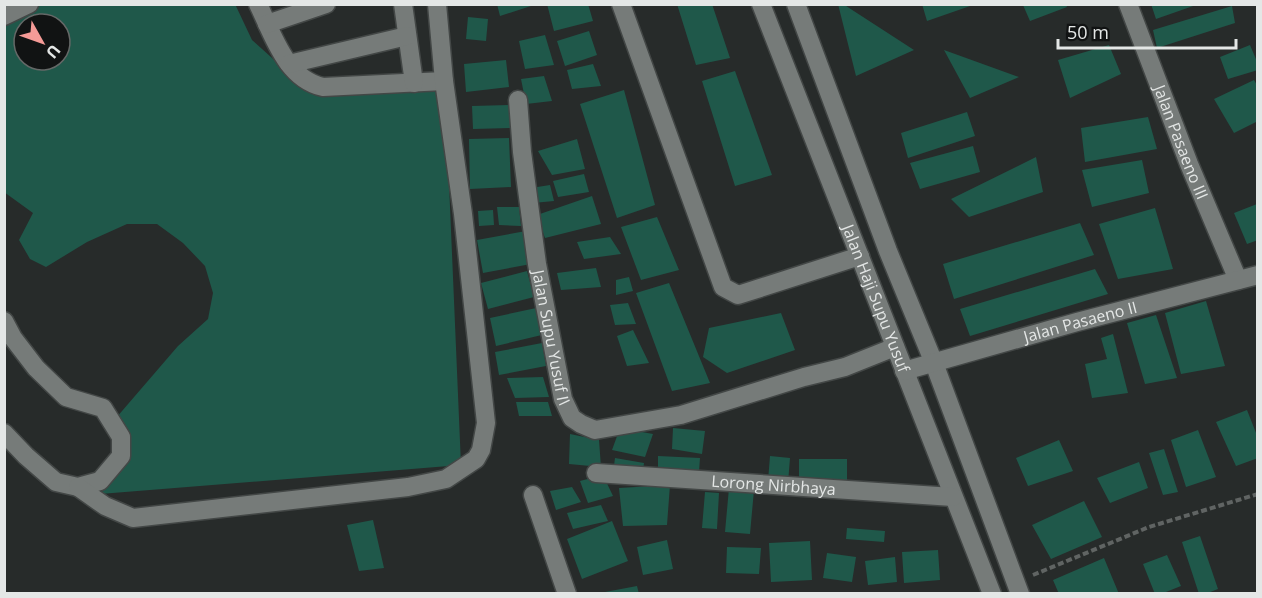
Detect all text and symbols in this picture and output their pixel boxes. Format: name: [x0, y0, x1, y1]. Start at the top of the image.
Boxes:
north arrow: [12, 12, 72, 72]
scale bar: [1058, 12, 1236, 50]
text: 50 m: [1067, 20, 1109, 44]
text: U: [41, 40, 66, 63]
street label: Jalan Pasaeno III: [1148, 80, 1214, 203]
street label: Jalan Haji Supu Yusuf: [837, 219, 916, 377]
street label: Jalan Supu Yusuf II: [527, 266, 575, 409]
street label: Jalan Pasaeno II: [1019, 296, 1139, 348]
street label: Lorong Nirbhaya: [711, 470, 837, 500]

